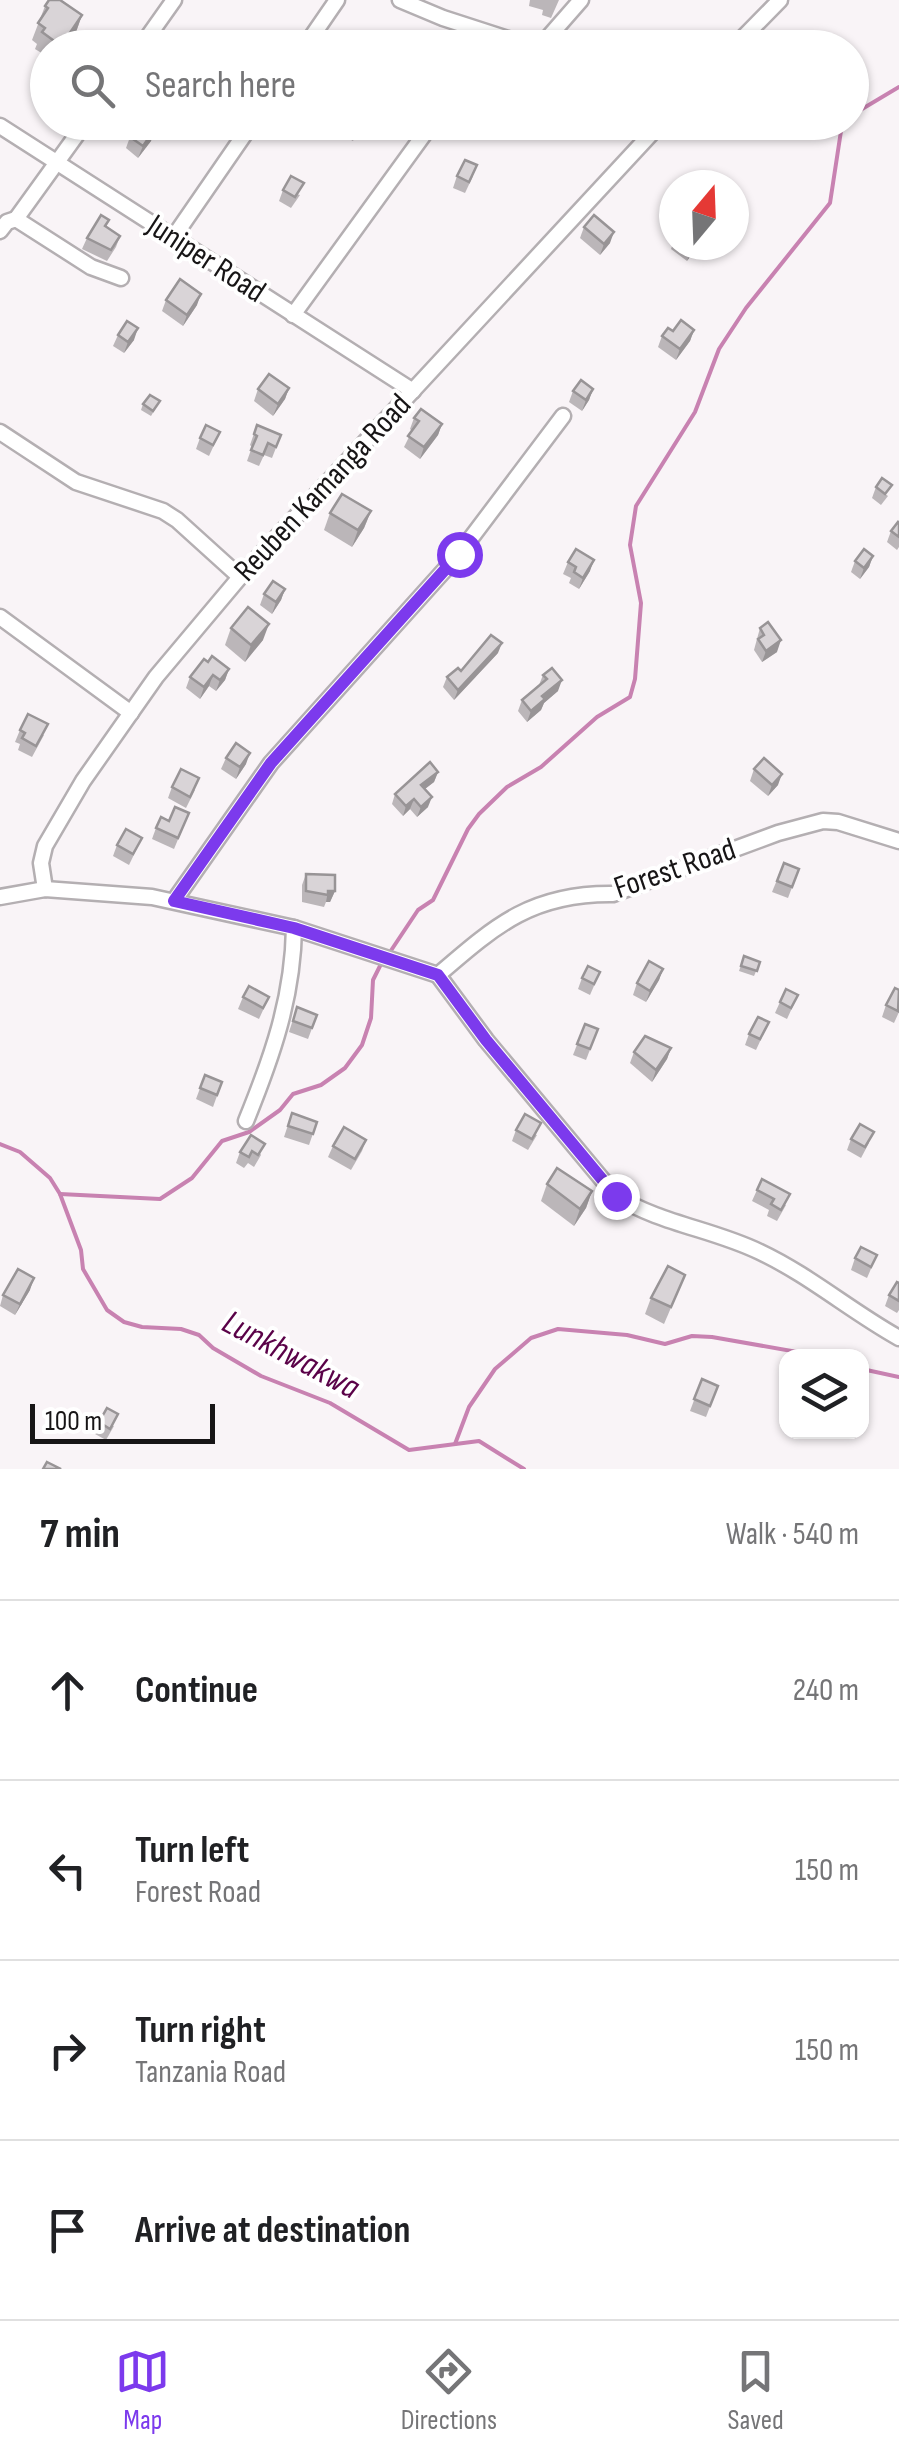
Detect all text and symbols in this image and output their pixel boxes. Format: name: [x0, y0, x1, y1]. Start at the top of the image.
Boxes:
search box: [30, 30, 869, 140]
icon: search: [65, 58, 120, 113]
text: Search here: [145, 63, 296, 108]
north arrow: [659, 170, 749, 260]
street label: Juniper Road: [139, 206, 273, 312]
street label: Reuben Kamanga Road: [226, 386, 420, 590]
route start: [437, 532, 483, 578]
street label: Forest Road: [609, 830, 741, 908]
route end: [594, 1174, 640, 1220]
water label: Lunkhwakwa: [215, 1301, 367, 1409]
map controls: [779, 1349, 869, 1439]
button: layers: [779, 1349, 869, 1439]
scale bar: [30, 1399, 215, 1444]
text: 100 m: [45, 1405, 102, 1438]
text: 7 min: [40, 1509, 120, 1560]
text: Walk · 540 m: [726, 1515, 859, 1554]
icon: ahead: [40, 1663, 95, 1718]
text: Continue: [135, 1668, 258, 1713]
text: 240 m: [793, 1671, 859, 1710]
text: Turn left: [135, 1828, 249, 1873]
icon: left: [40, 1843, 95, 1898]
text: 150 m: [795, 1851, 859, 1890]
text: Forest Road: [135, 1873, 261, 1912]
text: Turn right: [135, 2008, 266, 2053]
icon: right: [40, 2023, 95, 2078]
text: 150 m: [795, 2031, 859, 2070]
text: Tanzania Road: [135, 2053, 286, 2092]
icon: arrive: [40, 2203, 95, 2258]
text: Arrive at destination: [135, 2208, 410, 2253]
tab: Map: [115, 2344, 170, 2437]
tab: Directions: [401, 2344, 497, 2437]
tab: Saved: [728, 2344, 784, 2437]

